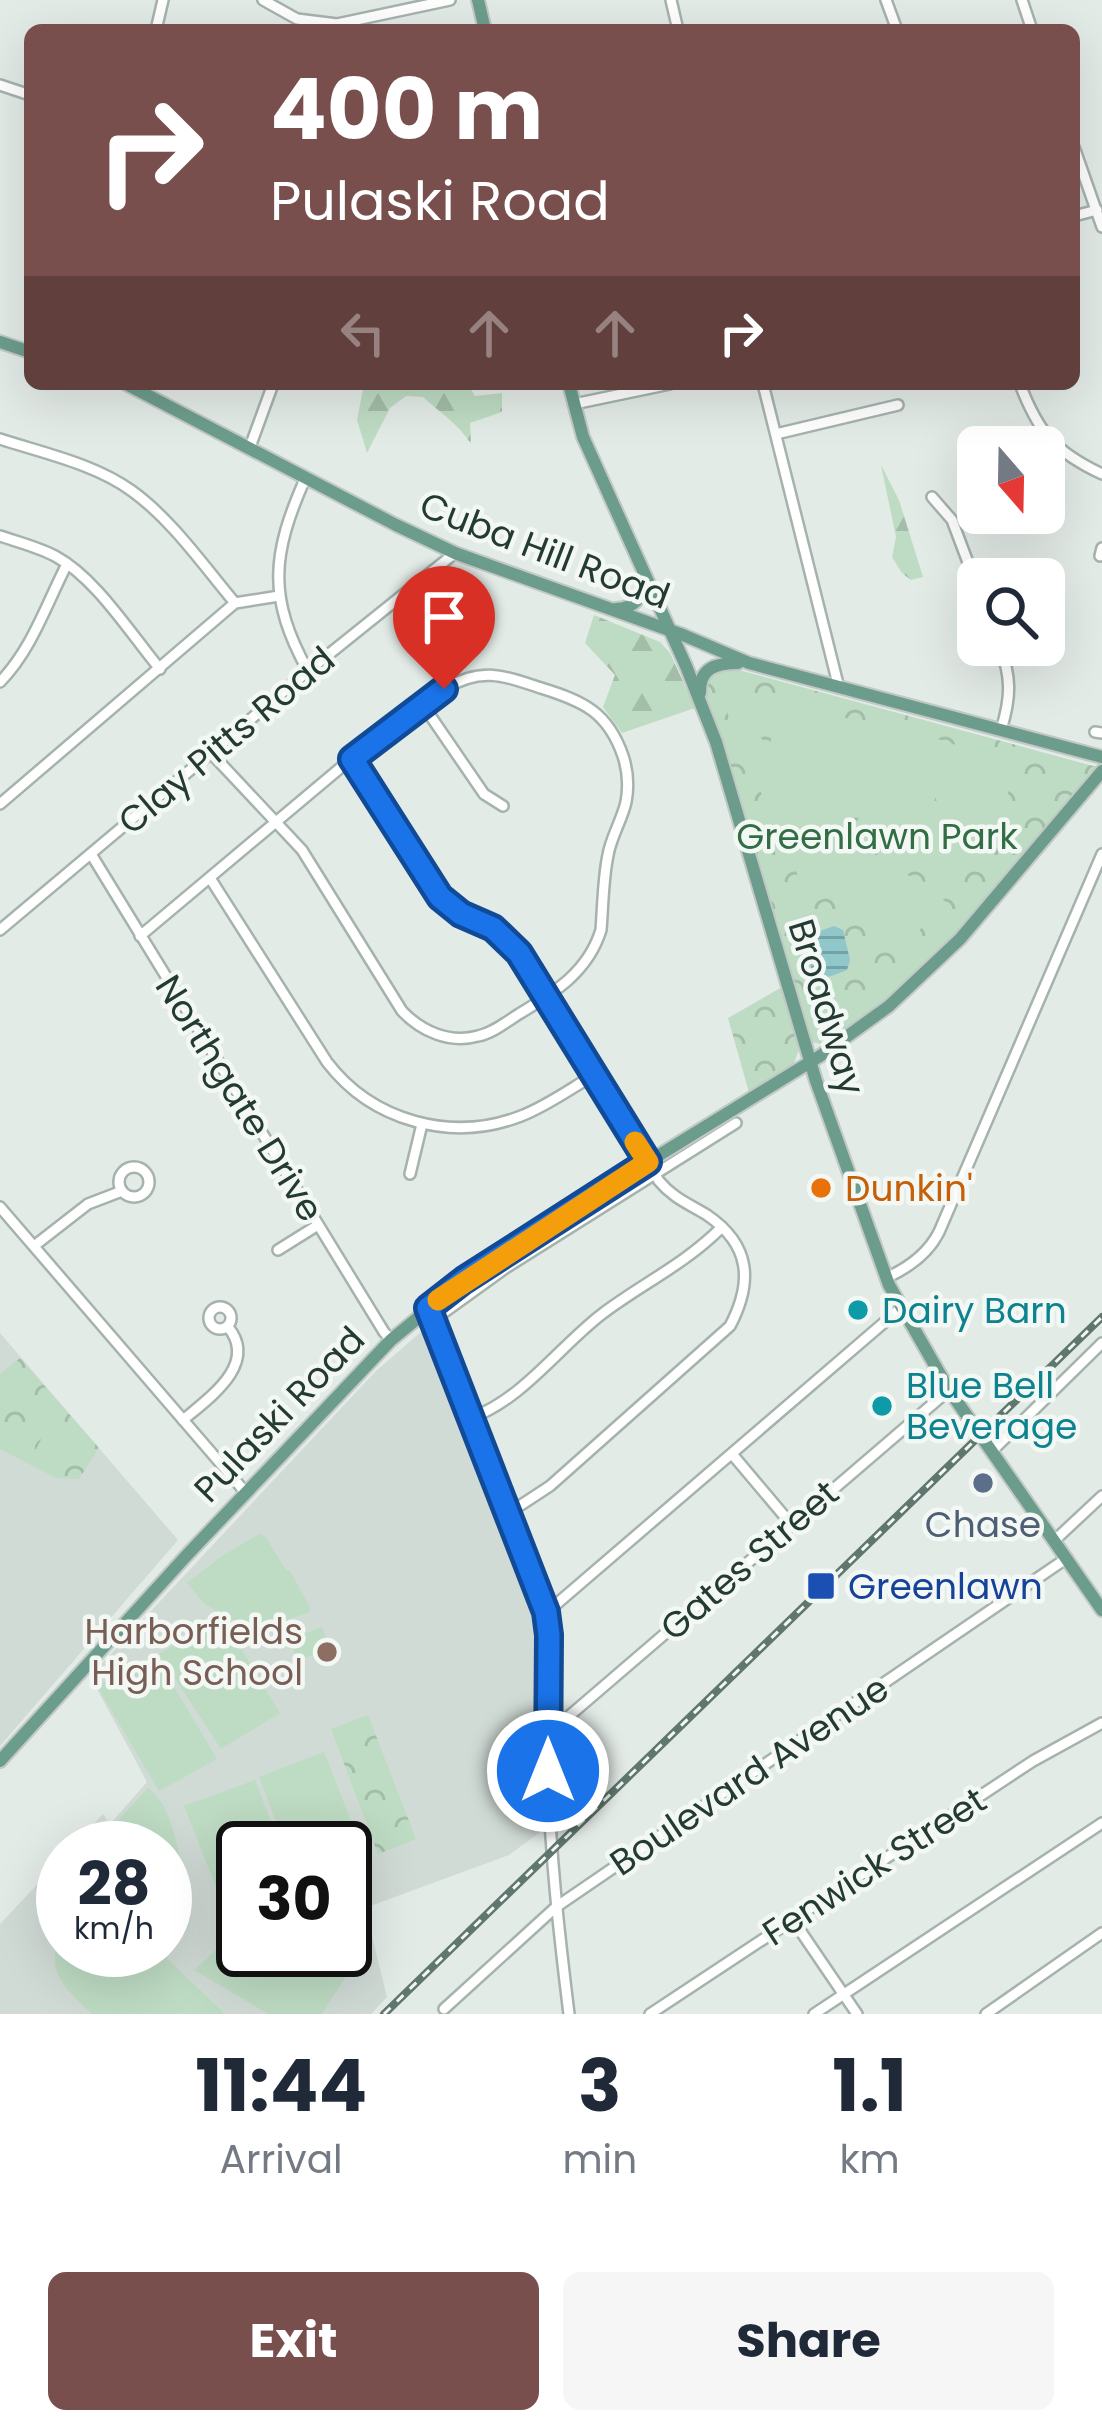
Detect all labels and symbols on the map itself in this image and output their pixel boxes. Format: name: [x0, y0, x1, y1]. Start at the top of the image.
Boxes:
north arrow: [957, 426, 1065, 534]
street label: Cuba Hill Road: [413, 479, 677, 622]
pin: [393, 566, 495, 689]
street label: Clay Pitts Road: [107, 634, 346, 846]
park label: Greenlawn Park: [736, 811, 1018, 862]
street label: Broadway: [776, 913, 877, 1101]
street label: Northgate Drive: [143, 965, 336, 1231]
place label: Dunkin': [845, 1163, 973, 1214]
marker: Dunkin': [808, 1175, 834, 1201]
place label: Dairy Barn: [882, 1285, 1067, 1336]
marker: Dairy Barn: [845, 1297, 871, 1323]
street label: Pulaski Road: [182, 1315, 376, 1514]
place label: Blue Bell Beverage: [906, 1360, 1077, 1452]
marker: Blue Bell Beverage: [869, 1393, 895, 1419]
street label: Gates Street: [649, 1468, 850, 1652]
marker: Chase: [970, 1470, 996, 1496]
place label: Chase: [925, 1499, 1041, 1550]
place label: Greenlawn: [848, 1561, 1043, 1612]
marker: Greenlawn: [805, 1570, 837, 1602]
place label: Harborfields High School: [85, 1606, 303, 1698]
marker: Harborfields High School: [314, 1639, 340, 1665]
street label: Boulevard Avenue: [600, 1663, 899, 1888]
position arrow: [485, 1708, 611, 1834]
street label: Fenwick Street: [752, 1775, 996, 1958]
speed limit sign: 30: [216, 1821, 372, 1977]

